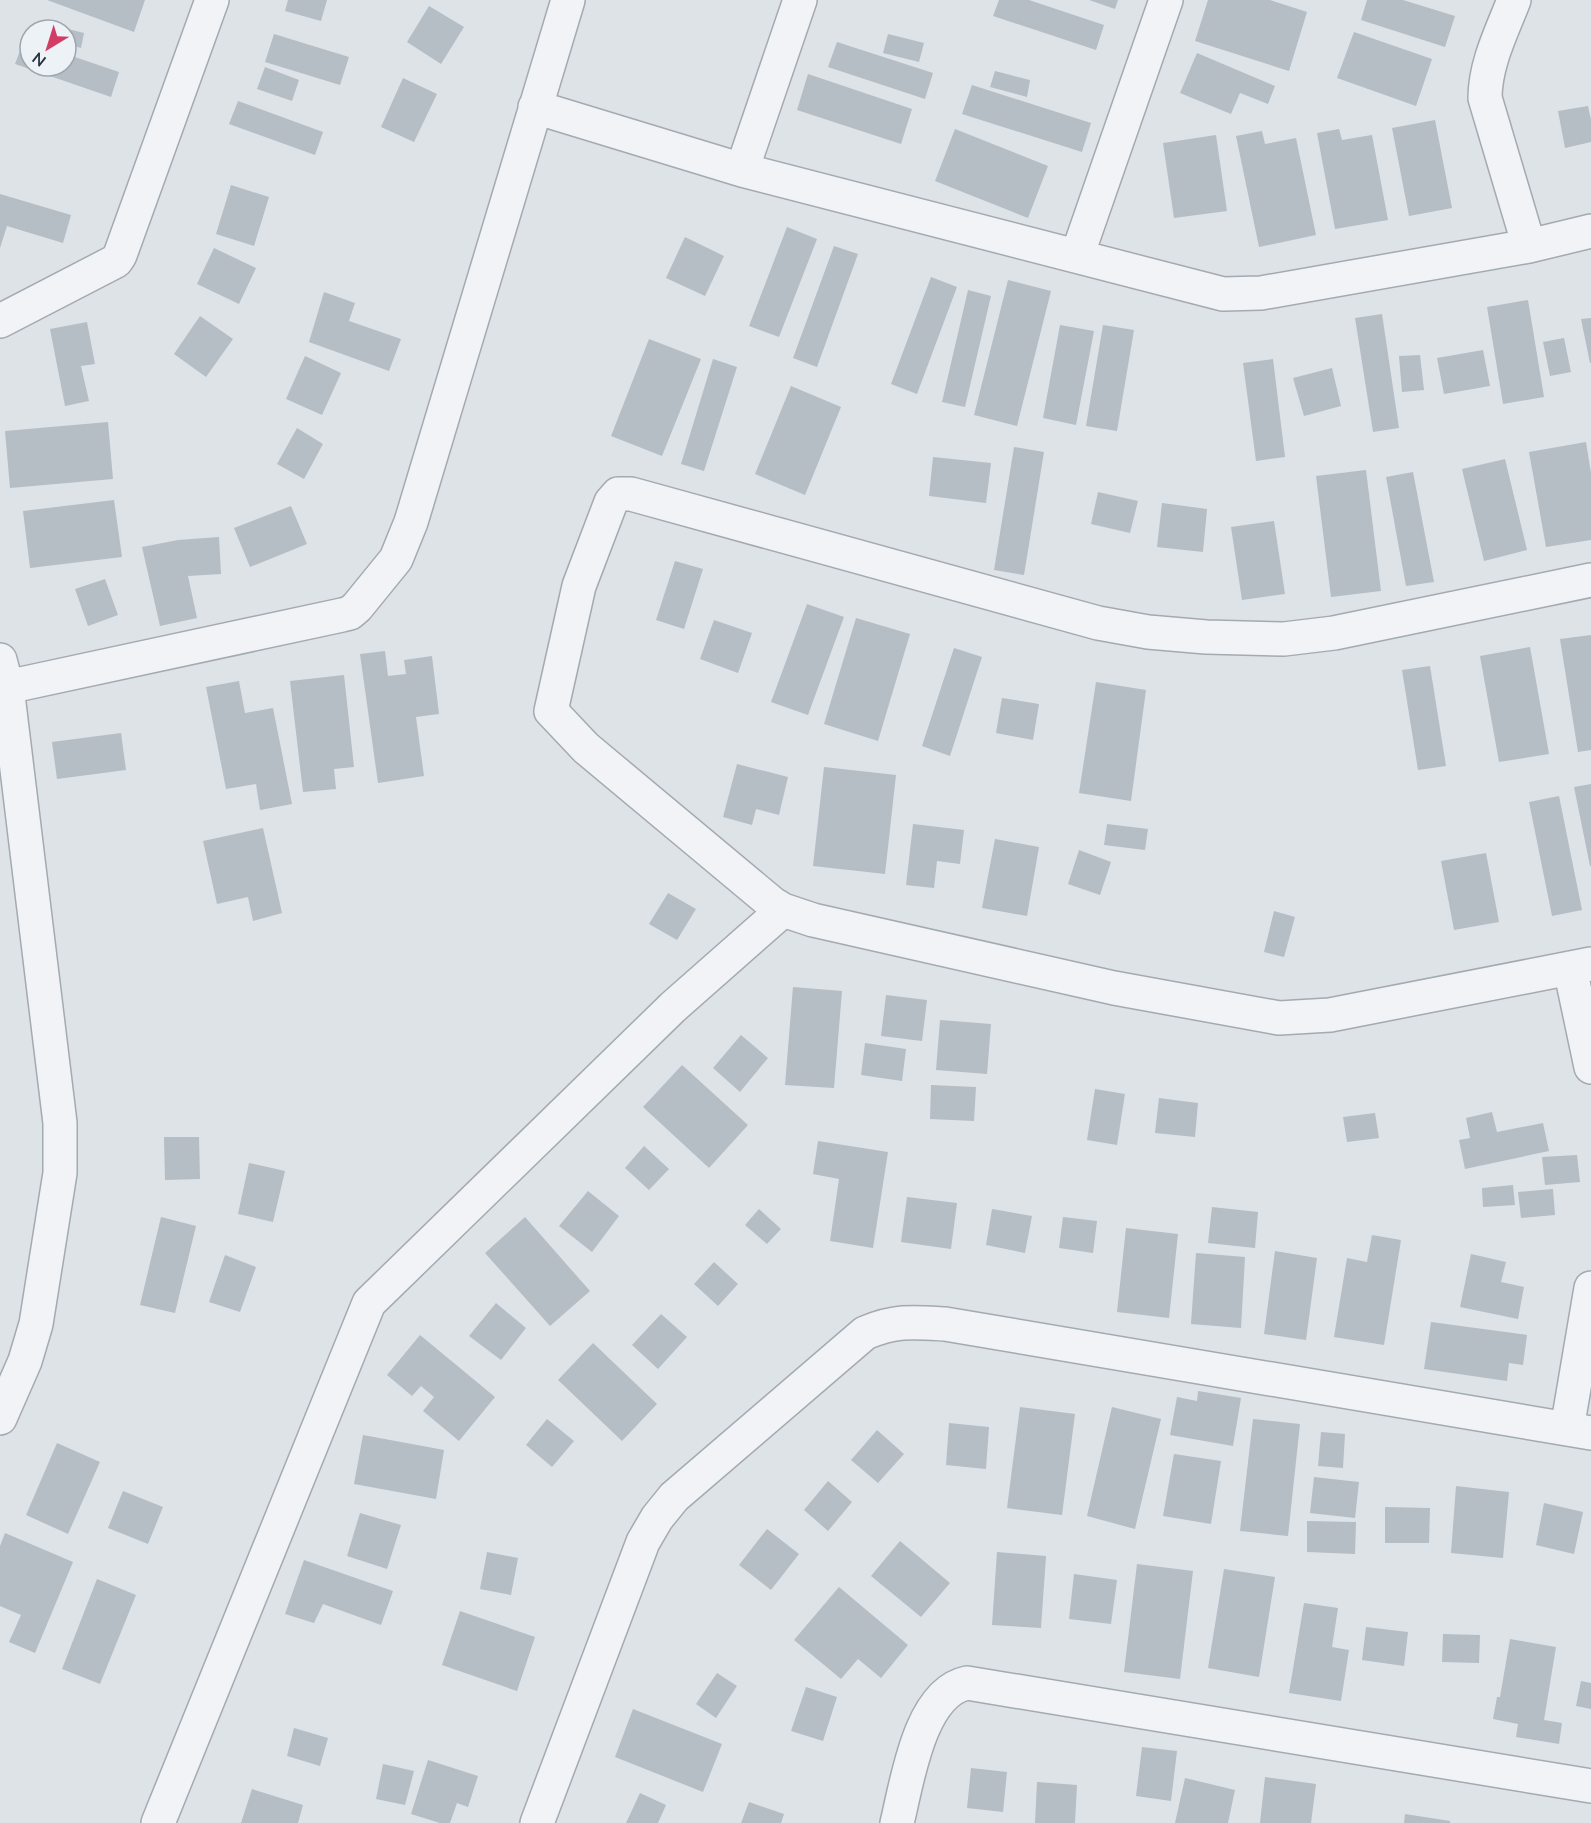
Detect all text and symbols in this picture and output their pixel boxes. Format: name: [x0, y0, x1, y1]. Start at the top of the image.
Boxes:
north arrow: [18, 18, 78, 78]
text: N: [28, 47, 51, 71]

